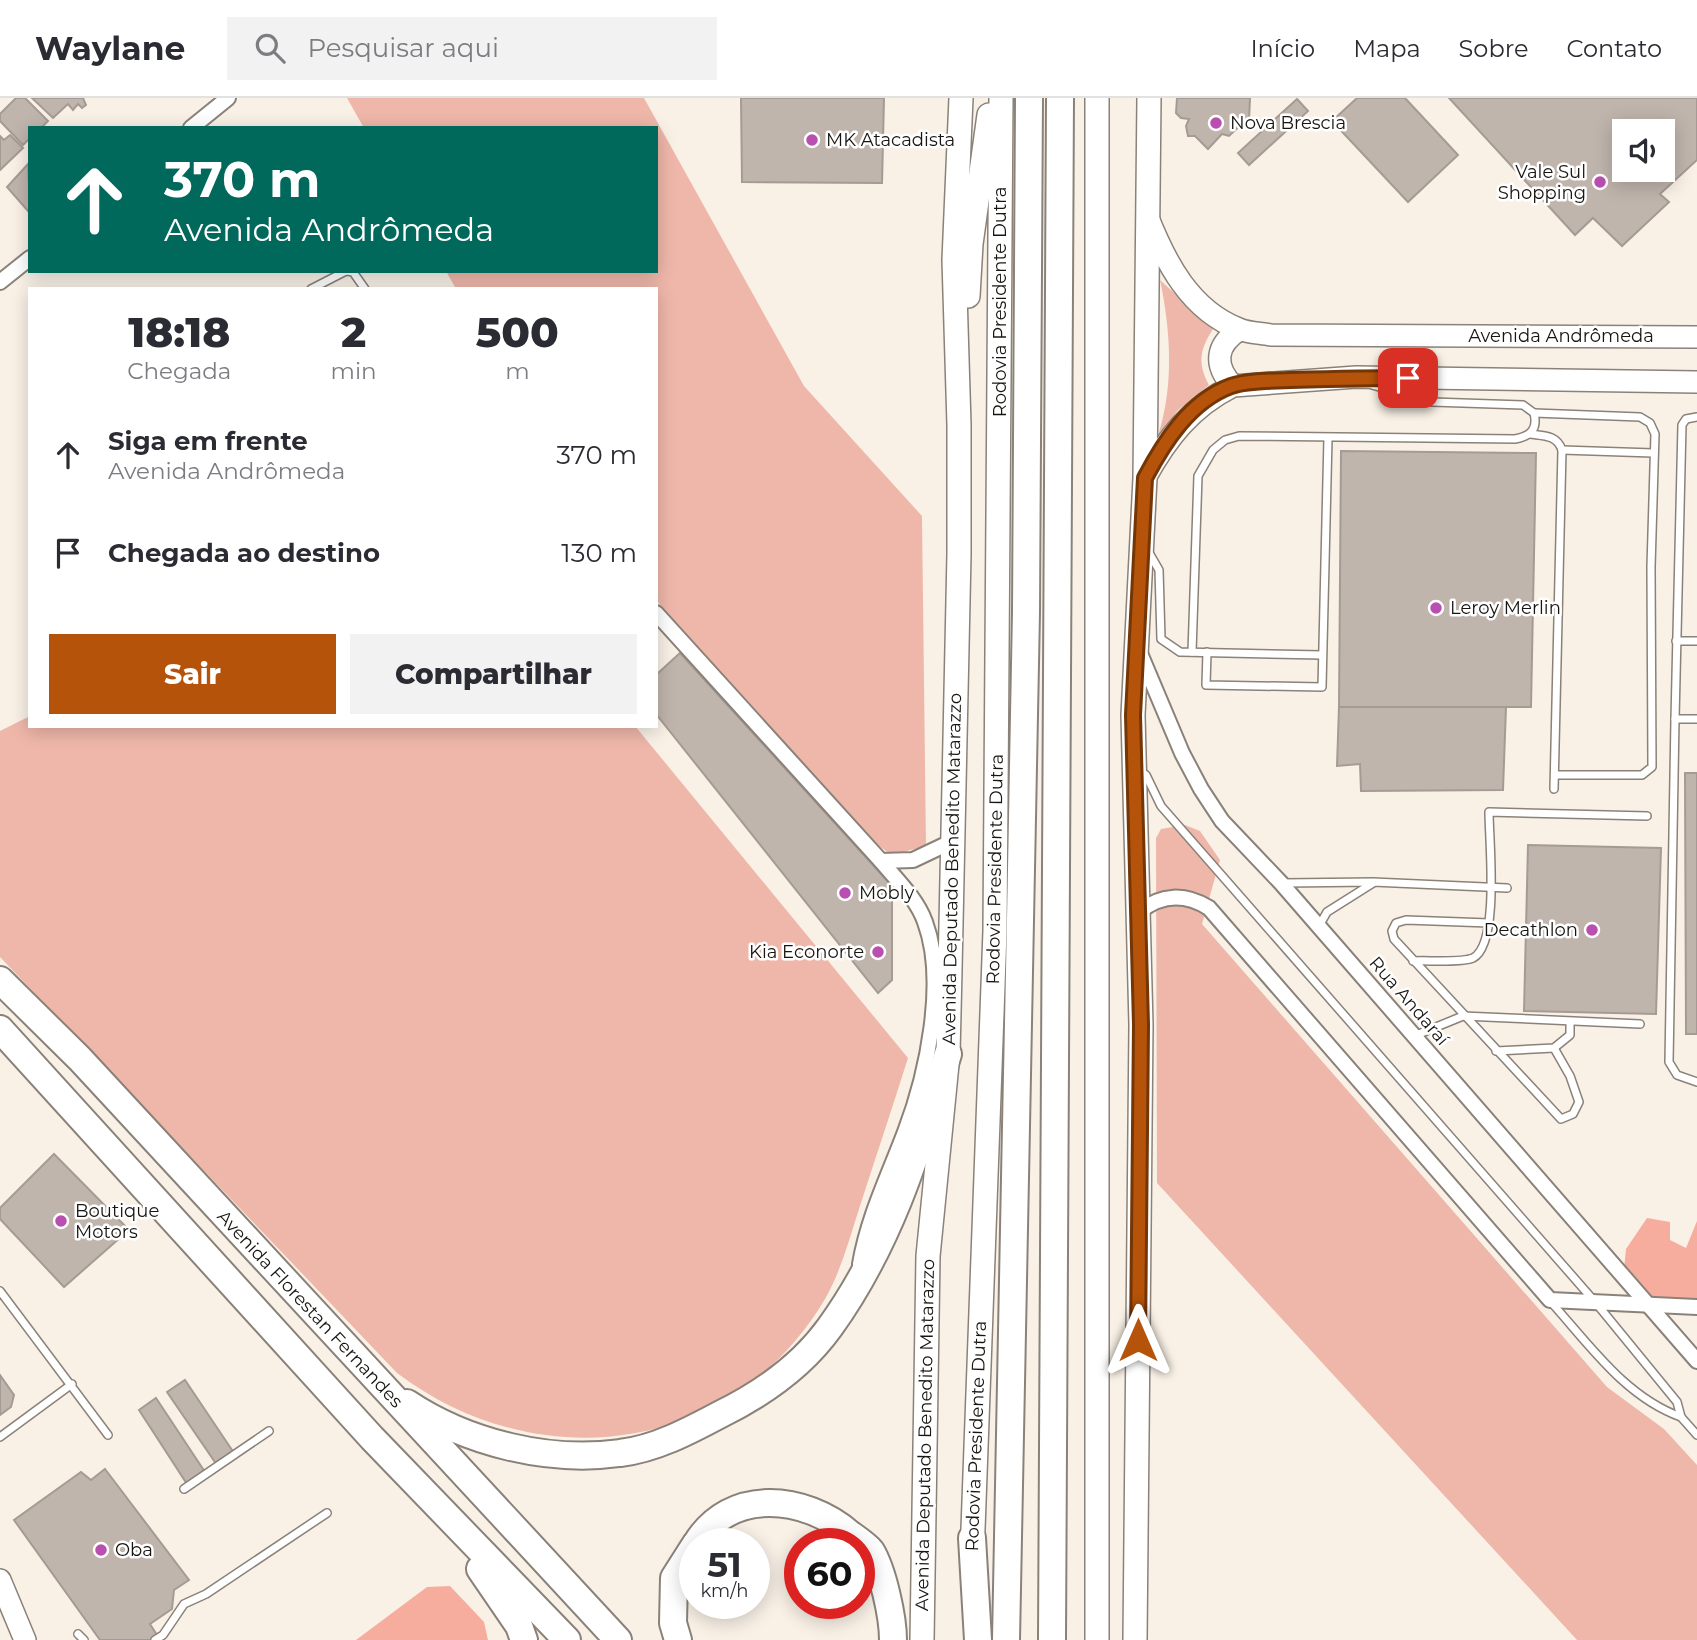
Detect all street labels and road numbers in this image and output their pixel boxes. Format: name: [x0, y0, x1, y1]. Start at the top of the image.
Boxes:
street label: Rodovia Presidente Dutra: [989, 187, 1011, 417]
street label: Avenida Andrômeda: [1468, 325, 1654, 347]
street label: Avenida Deputado Benedito Matarazzo: [938, 693, 966, 1045]
street label: Rodovia Presidente Dutra: [982, 754, 1008, 984]
street label: Rua Andaraí: [1365, 952, 1454, 1051]
street label: Avenida Florestan Fernandes: [213, 1206, 407, 1412]
street label: Avenida Deputado Benedito Matarazzo: [911, 1259, 939, 1611]
street label: Rodovia Presidente Dutra: [961, 1320, 991, 1552]

